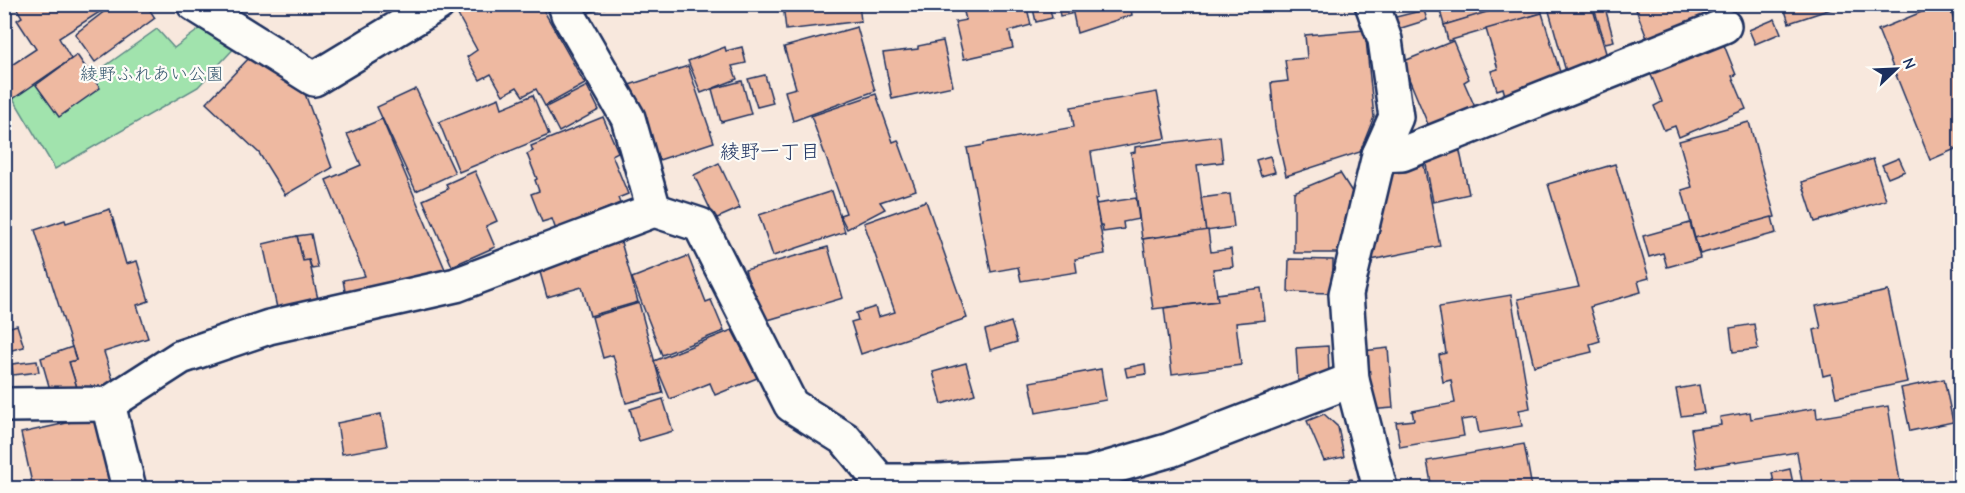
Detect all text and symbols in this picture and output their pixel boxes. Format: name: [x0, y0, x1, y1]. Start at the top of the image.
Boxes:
north arrow: [1866, 39, 1926, 99]
text: N: [1899, 55, 1919, 72]
park label: 綾野ふれあい公園: [80, 64, 224, 85]
district label: 綾野一丁目: [720, 140, 820, 163]

